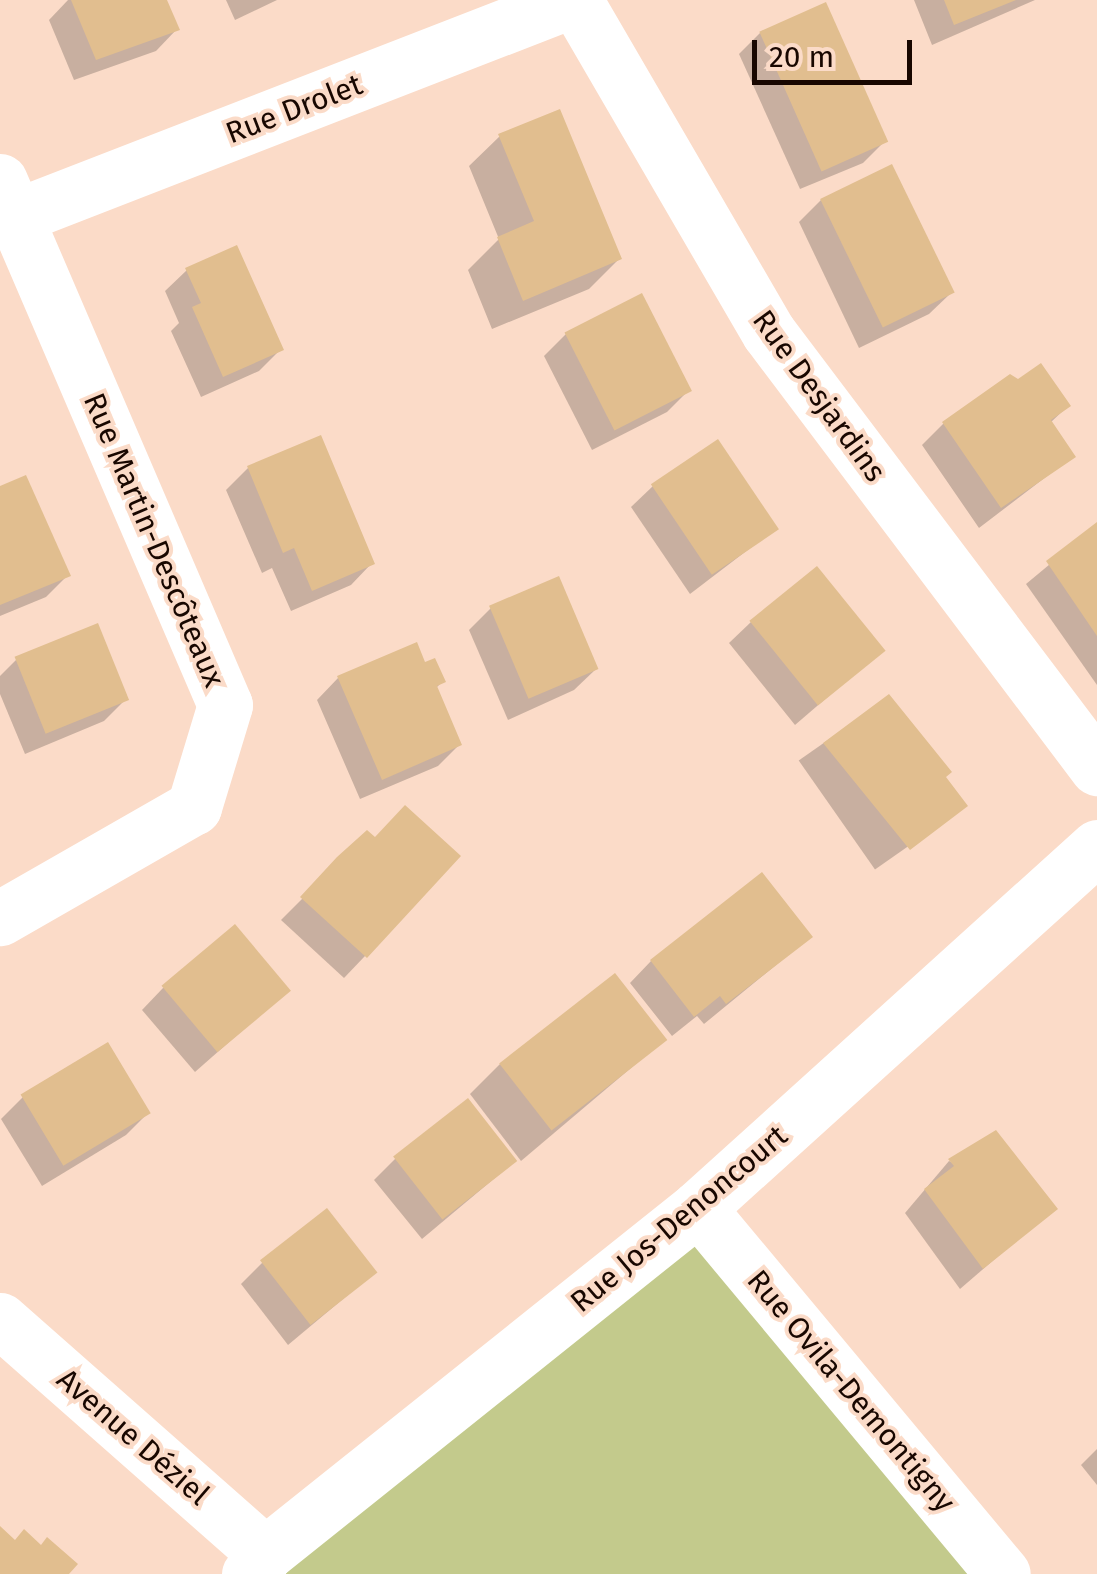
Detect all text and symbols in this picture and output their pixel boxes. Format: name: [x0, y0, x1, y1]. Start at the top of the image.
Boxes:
scale bar: [757, 20, 917, 82]
text: 20 m: [769, 39, 834, 75]
street label: Rue Drolet: [221, 67, 367, 151]
street label: Rue Desjardins: [745, 303, 893, 489]
street label: Rue Martin-Descôteaux: [76, 388, 232, 692]
street label: Rue Jos-Denoncourt: [563, 1118, 795, 1320]
street label: Rue Ovila-Demontigny: [739, 1263, 963, 1519]
street label: Avenue Déziel: [50, 1361, 216, 1513]

